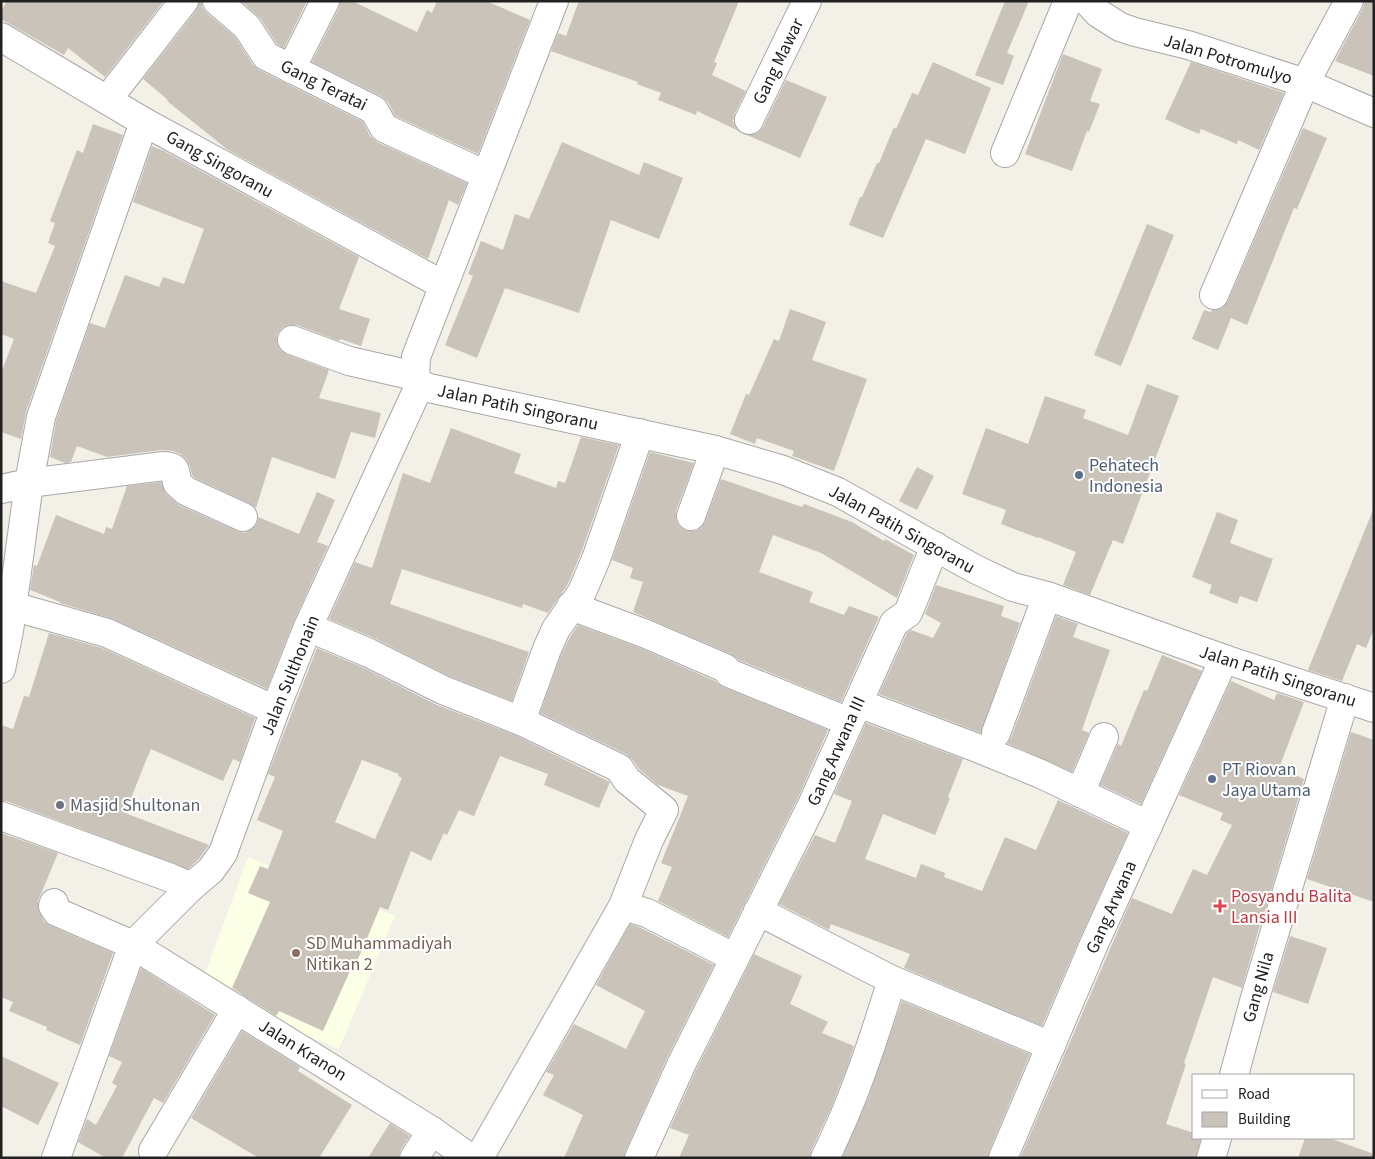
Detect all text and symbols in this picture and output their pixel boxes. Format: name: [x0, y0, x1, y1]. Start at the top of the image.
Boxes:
street label: Gang Mawar: [747, 13, 810, 108]
street label: Jalan Potromulyo: [1160, 28, 1295, 91]
street label: Gang Teratai: [276, 54, 371, 117]
street label: Gang Singoranu: [161, 124, 278, 204]
street label: Jalan Patih Singoranu: [435, 378, 601, 437]
place label: Pehatech Indonesia: [1089, 453, 1163, 499]
marker: Pehatech Indonesia: [1073, 469, 1085, 481]
street label: Jalan Patih Singoranu: [824, 479, 980, 580]
street label: Jalan Sulthonain: [255, 611, 326, 739]
street label: Jalan Patih Singoranu: [1196, 639, 1360, 714]
street label: Gang Arwana III: [801, 692, 872, 810]
place label: PT Riovan Jaya Utama: [1222, 757, 1311, 803]
marker: PT Riovan Jaya Utama: [1206, 773, 1218, 785]
place label: Masjid Shultonan: [70, 793, 200, 818]
marker: Masjid Shultonan: [54, 799, 66, 811]
street label: Gang Arwana: [1080, 857, 1143, 958]
place label: Posyandu Balita Lansia III: [1231, 884, 1352, 930]
marker: Posyandu Balita Lansia III: [1213, 899, 1227, 913]
place label: SD Muhammadiyah Nitikan 2: [306, 931, 452, 977]
marker: SD Muhammadiyah Nitikan 2: [290, 947, 302, 959]
street label: Gang Nila: [1236, 949, 1280, 1025]
street label: Jalan Kranon: [254, 1013, 352, 1087]
legend: [1192, 1074, 1355, 1139]
text: Road: [1238, 1084, 1270, 1105]
text: Building: [1238, 1109, 1291, 1130]

